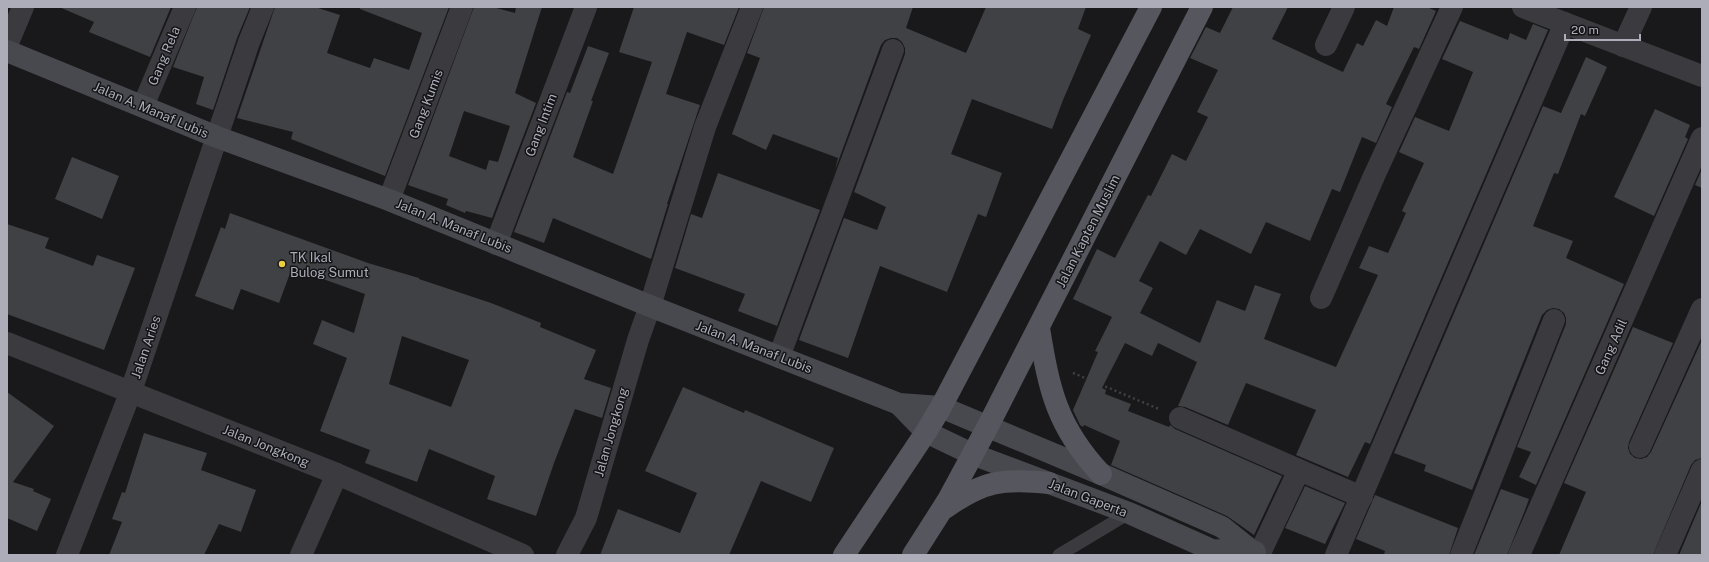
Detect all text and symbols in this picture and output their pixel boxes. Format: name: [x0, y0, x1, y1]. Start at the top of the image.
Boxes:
scale bar: [1565, 16, 1640, 42]
text: 20 m: [1571, 23, 1599, 37]
street label: Gang Rela: [145, 24, 183, 88]
street label: Gang Kumis: [406, 67, 446, 141]
street label: Jalan A. Manaf Lubis: [91, 79, 211, 141]
street label: Gang Intim: [522, 92, 560, 158]
street label: Jalan Kapten Muslim: [1053, 172, 1123, 290]
street label: Jalan A. Manaf Lubis: [394, 196, 514, 256]
place label: TK Ikal Bulog Sumut: [290, 250, 369, 280]
marker: TK Ikal Bulog Sumut: [277, 259, 287, 269]
street label: Jalan Aries: [128, 314, 164, 380]
street label: Gang Adil: [1592, 317, 1630, 377]
street label: Jalan A. Manaf Lubis: [694, 318, 814, 376]
street label: Jalan Jongkong: [591, 386, 631, 478]
street label: Jalan Jongkong: [221, 422, 311, 470]
street label: Jalan Gaperta: [1047, 476, 1129, 520]

